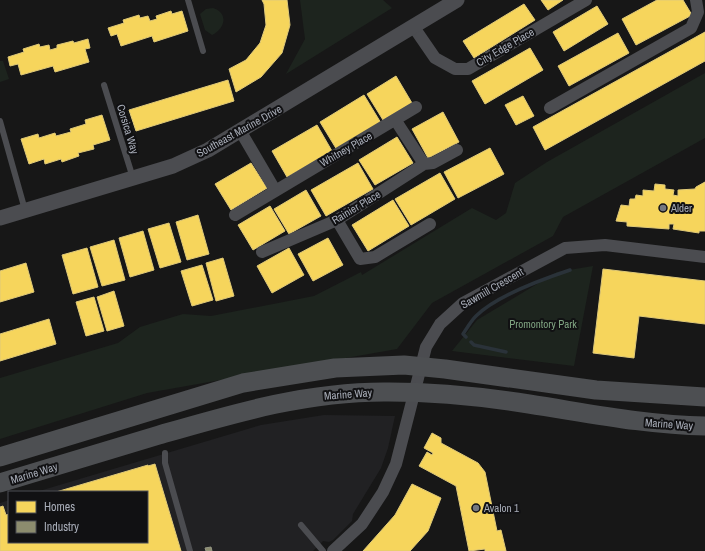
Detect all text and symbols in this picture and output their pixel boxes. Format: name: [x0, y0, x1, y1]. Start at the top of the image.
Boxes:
street label: City Edge Place: [473, 25, 537, 69]
street label: Corsica Way: [114, 102, 142, 156]
street label: Southeast Marine Drive: [194, 102, 284, 160]
street label: Whitney Place: [317, 128, 375, 170]
street label: Rainier Place: [329, 187, 383, 227]
place label: Alder: [670, 201, 692, 215]
marker: Alder: [658, 203, 668, 213]
street label: Sawmill Crescent: [458, 264, 526, 312]
park label: Promontory Park: [509, 317, 577, 331]
street label: Marine Way: [323, 385, 373, 403]
street label: Marine Way: [644, 415, 694, 433]
street label: Marine Way: [9, 459, 60, 487]
legend: [8, 491, 148, 543]
text: Homes: [44, 499, 75, 515]
place label: Avalon 1: [483, 501, 519, 515]
marker: Avalon 1: [471, 503, 481, 513]
text: Industry: [44, 519, 79, 535]

